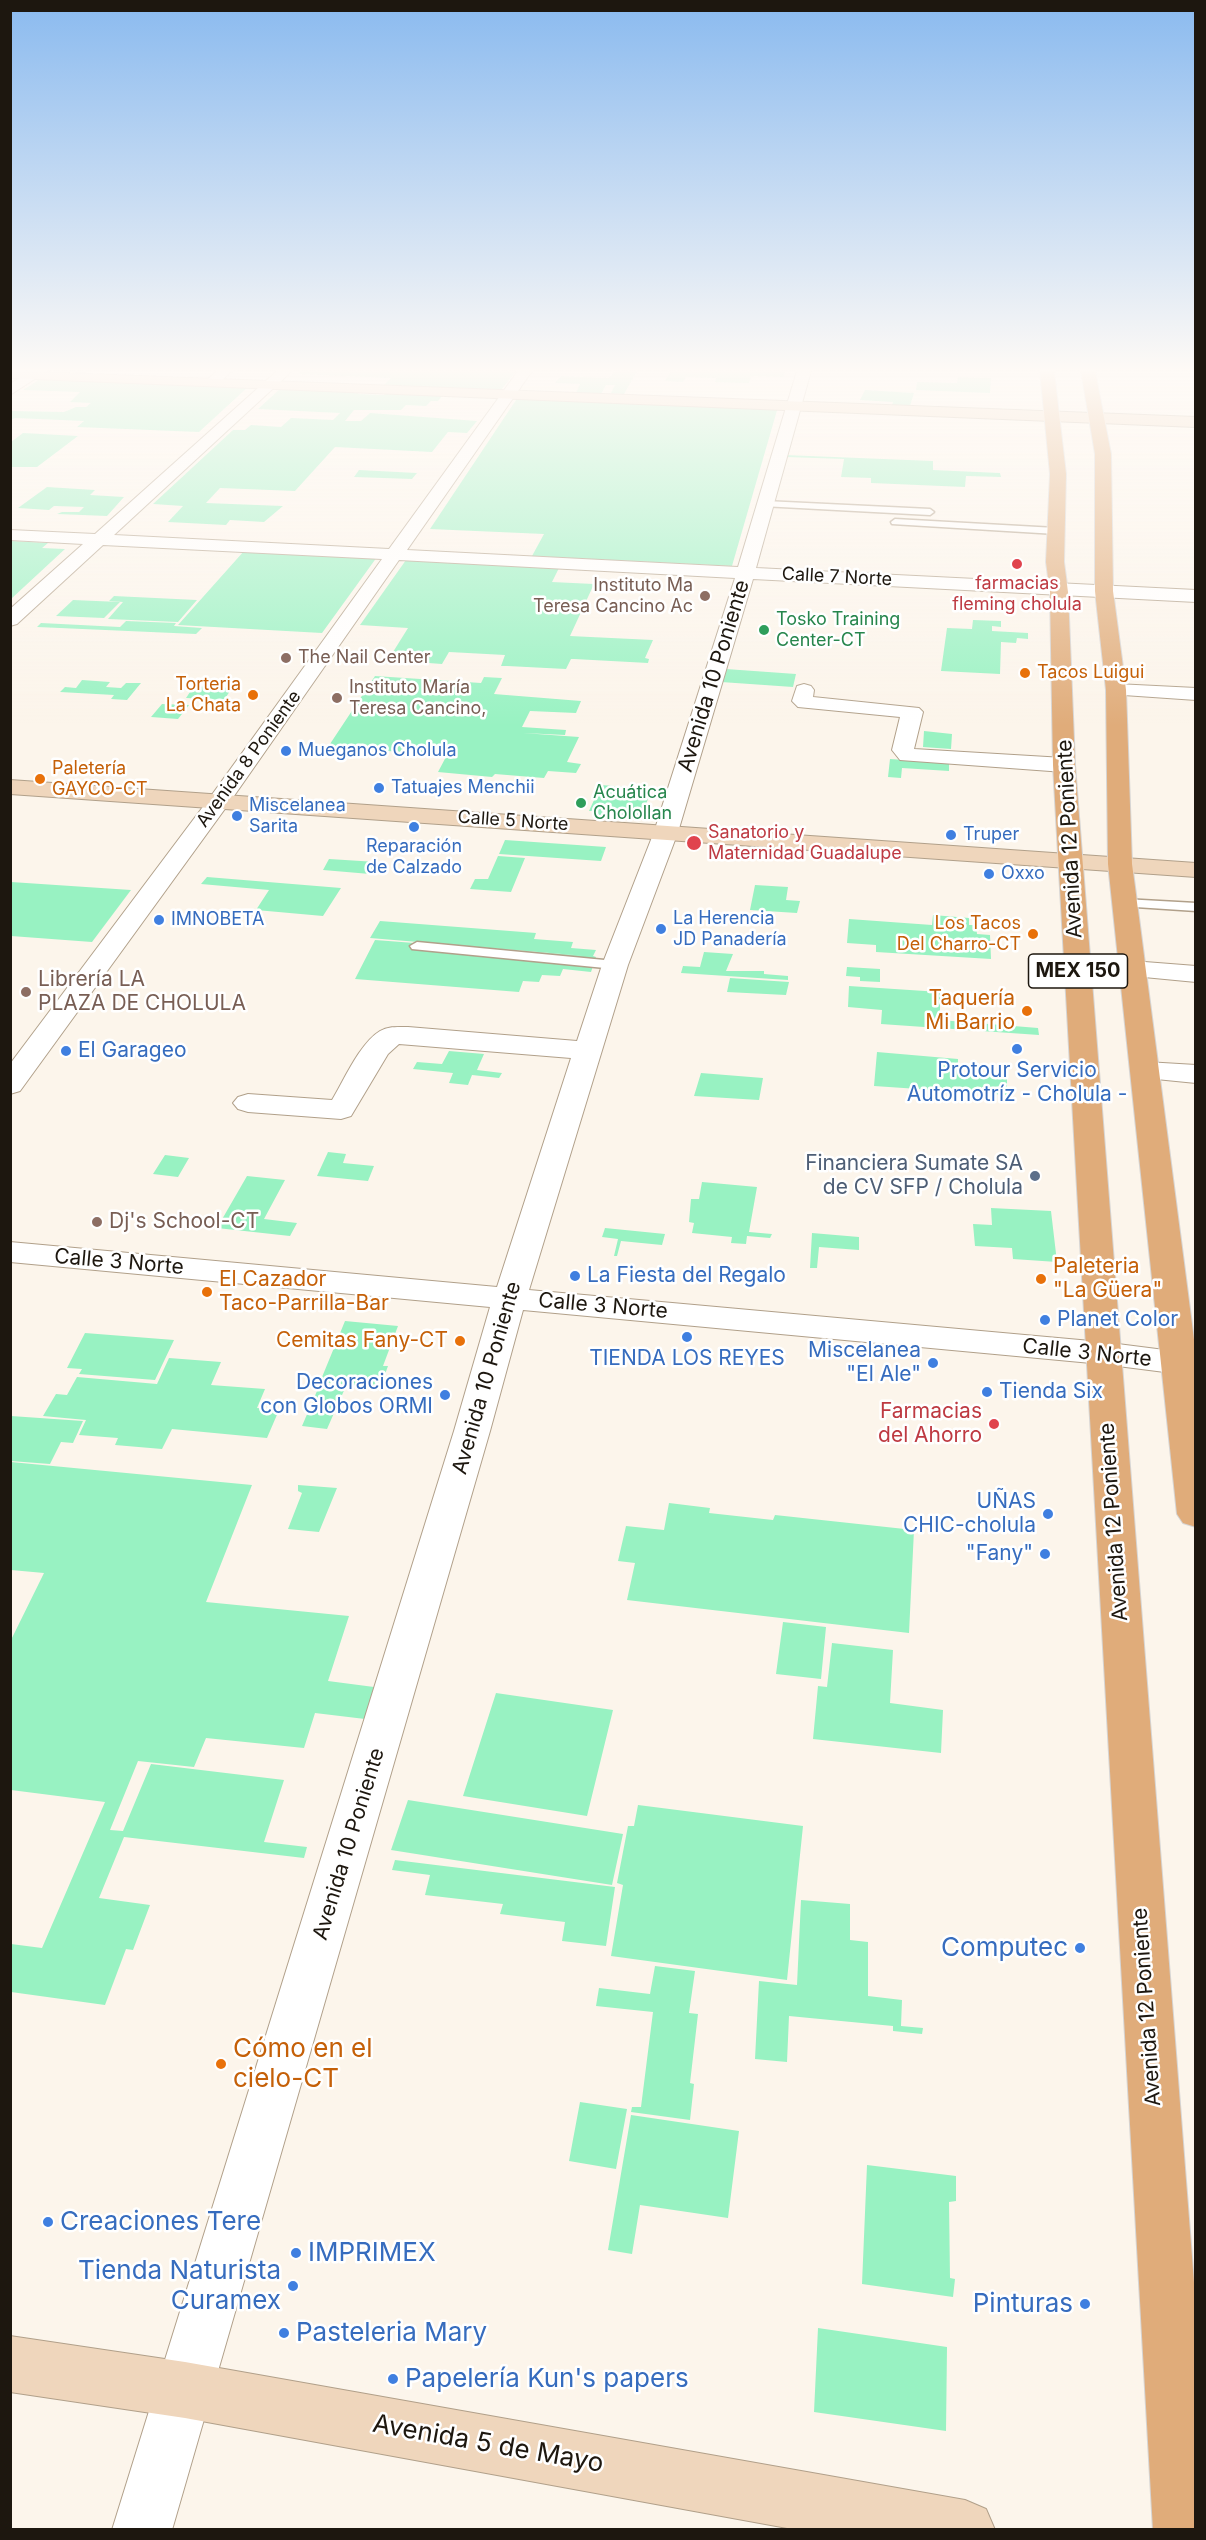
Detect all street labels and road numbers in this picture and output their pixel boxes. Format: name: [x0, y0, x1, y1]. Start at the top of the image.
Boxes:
street label: Calle 7 Norte: [781, 563, 893, 591]
street label: Avenida 10 Poniente: [673, 577, 755, 775]
street label: Avenida 8 Poniente: [192, 687, 306, 831]
street label: Avenida 12 Poniente: [1052, 739, 1088, 939]
street label: Calle 5 Norte: [457, 806, 569, 836]
road number: MEX 150: [1028, 954, 1128, 988]
street label: Calle 3 Norte: [53, 1244, 185, 1280]
street label: Avenida 10 Poniente: [447, 1279, 527, 1477]
street label: Calle 3 Norte: [537, 1288, 669, 1324]
street label: Calle 3 Norte: [1021, 1334, 1153, 1372]
street label: Avenida 12 Poniente: [1094, 1422, 1134, 1622]
street label: Avenida 10 Poniente: [308, 1745, 390, 1943]
street label: Avenida 12 Poniente: [1127, 1907, 1167, 2107]
street label: Avenida 5 de Mayo: [370, 2408, 606, 2480]

